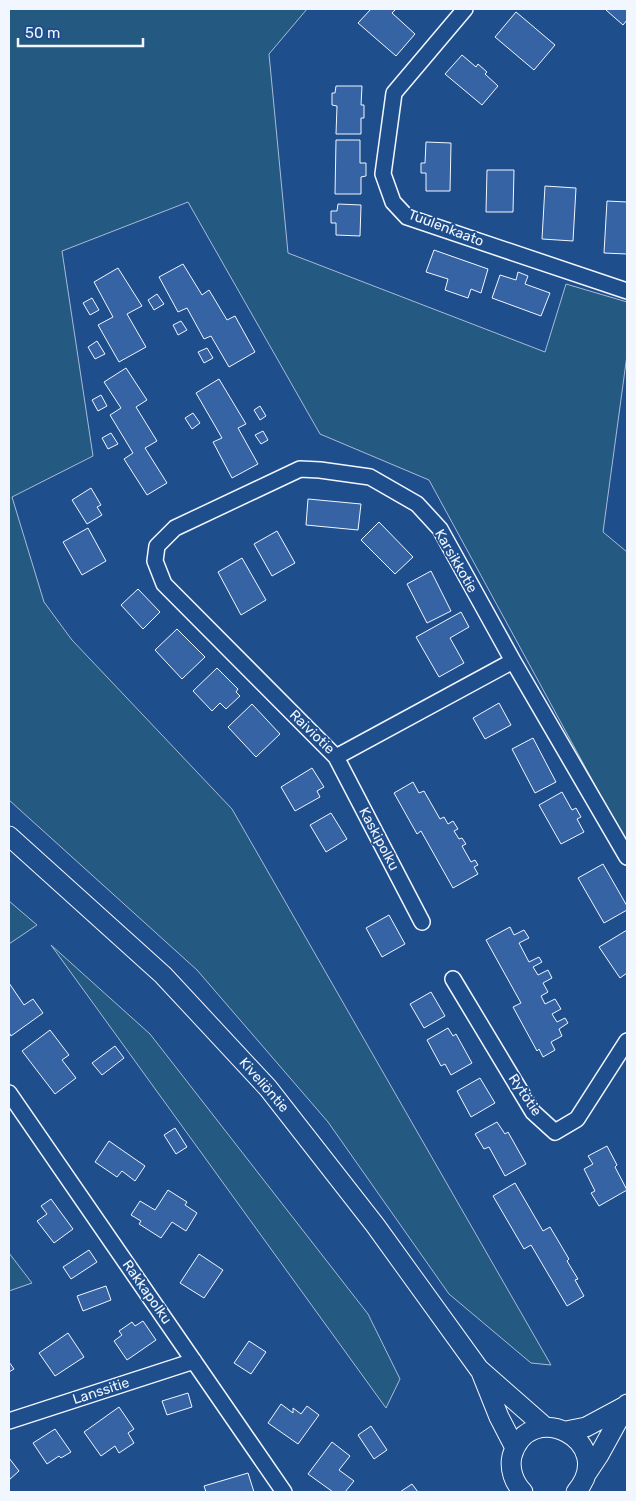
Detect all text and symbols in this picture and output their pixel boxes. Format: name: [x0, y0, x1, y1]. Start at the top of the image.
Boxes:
scale bar: [18, 15, 142, 47]
text: 50 m: [25, 24, 60, 42]
street label: Tuulenkaato: [406, 206, 486, 250]
street label: Karsikkotie: [431, 526, 481, 596]
street label: Raiviotie: [286, 706, 338, 758]
street label: Kaskipolku: [355, 804, 403, 874]
street label: Kiveliöntie: [236, 1054, 293, 1116]
street label: Rytötie: [505, 1071, 545, 1119]
street label: Rakkapolku: [119, 1257, 175, 1327]
street label: Lanssitie: [71, 1374, 132, 1408]

